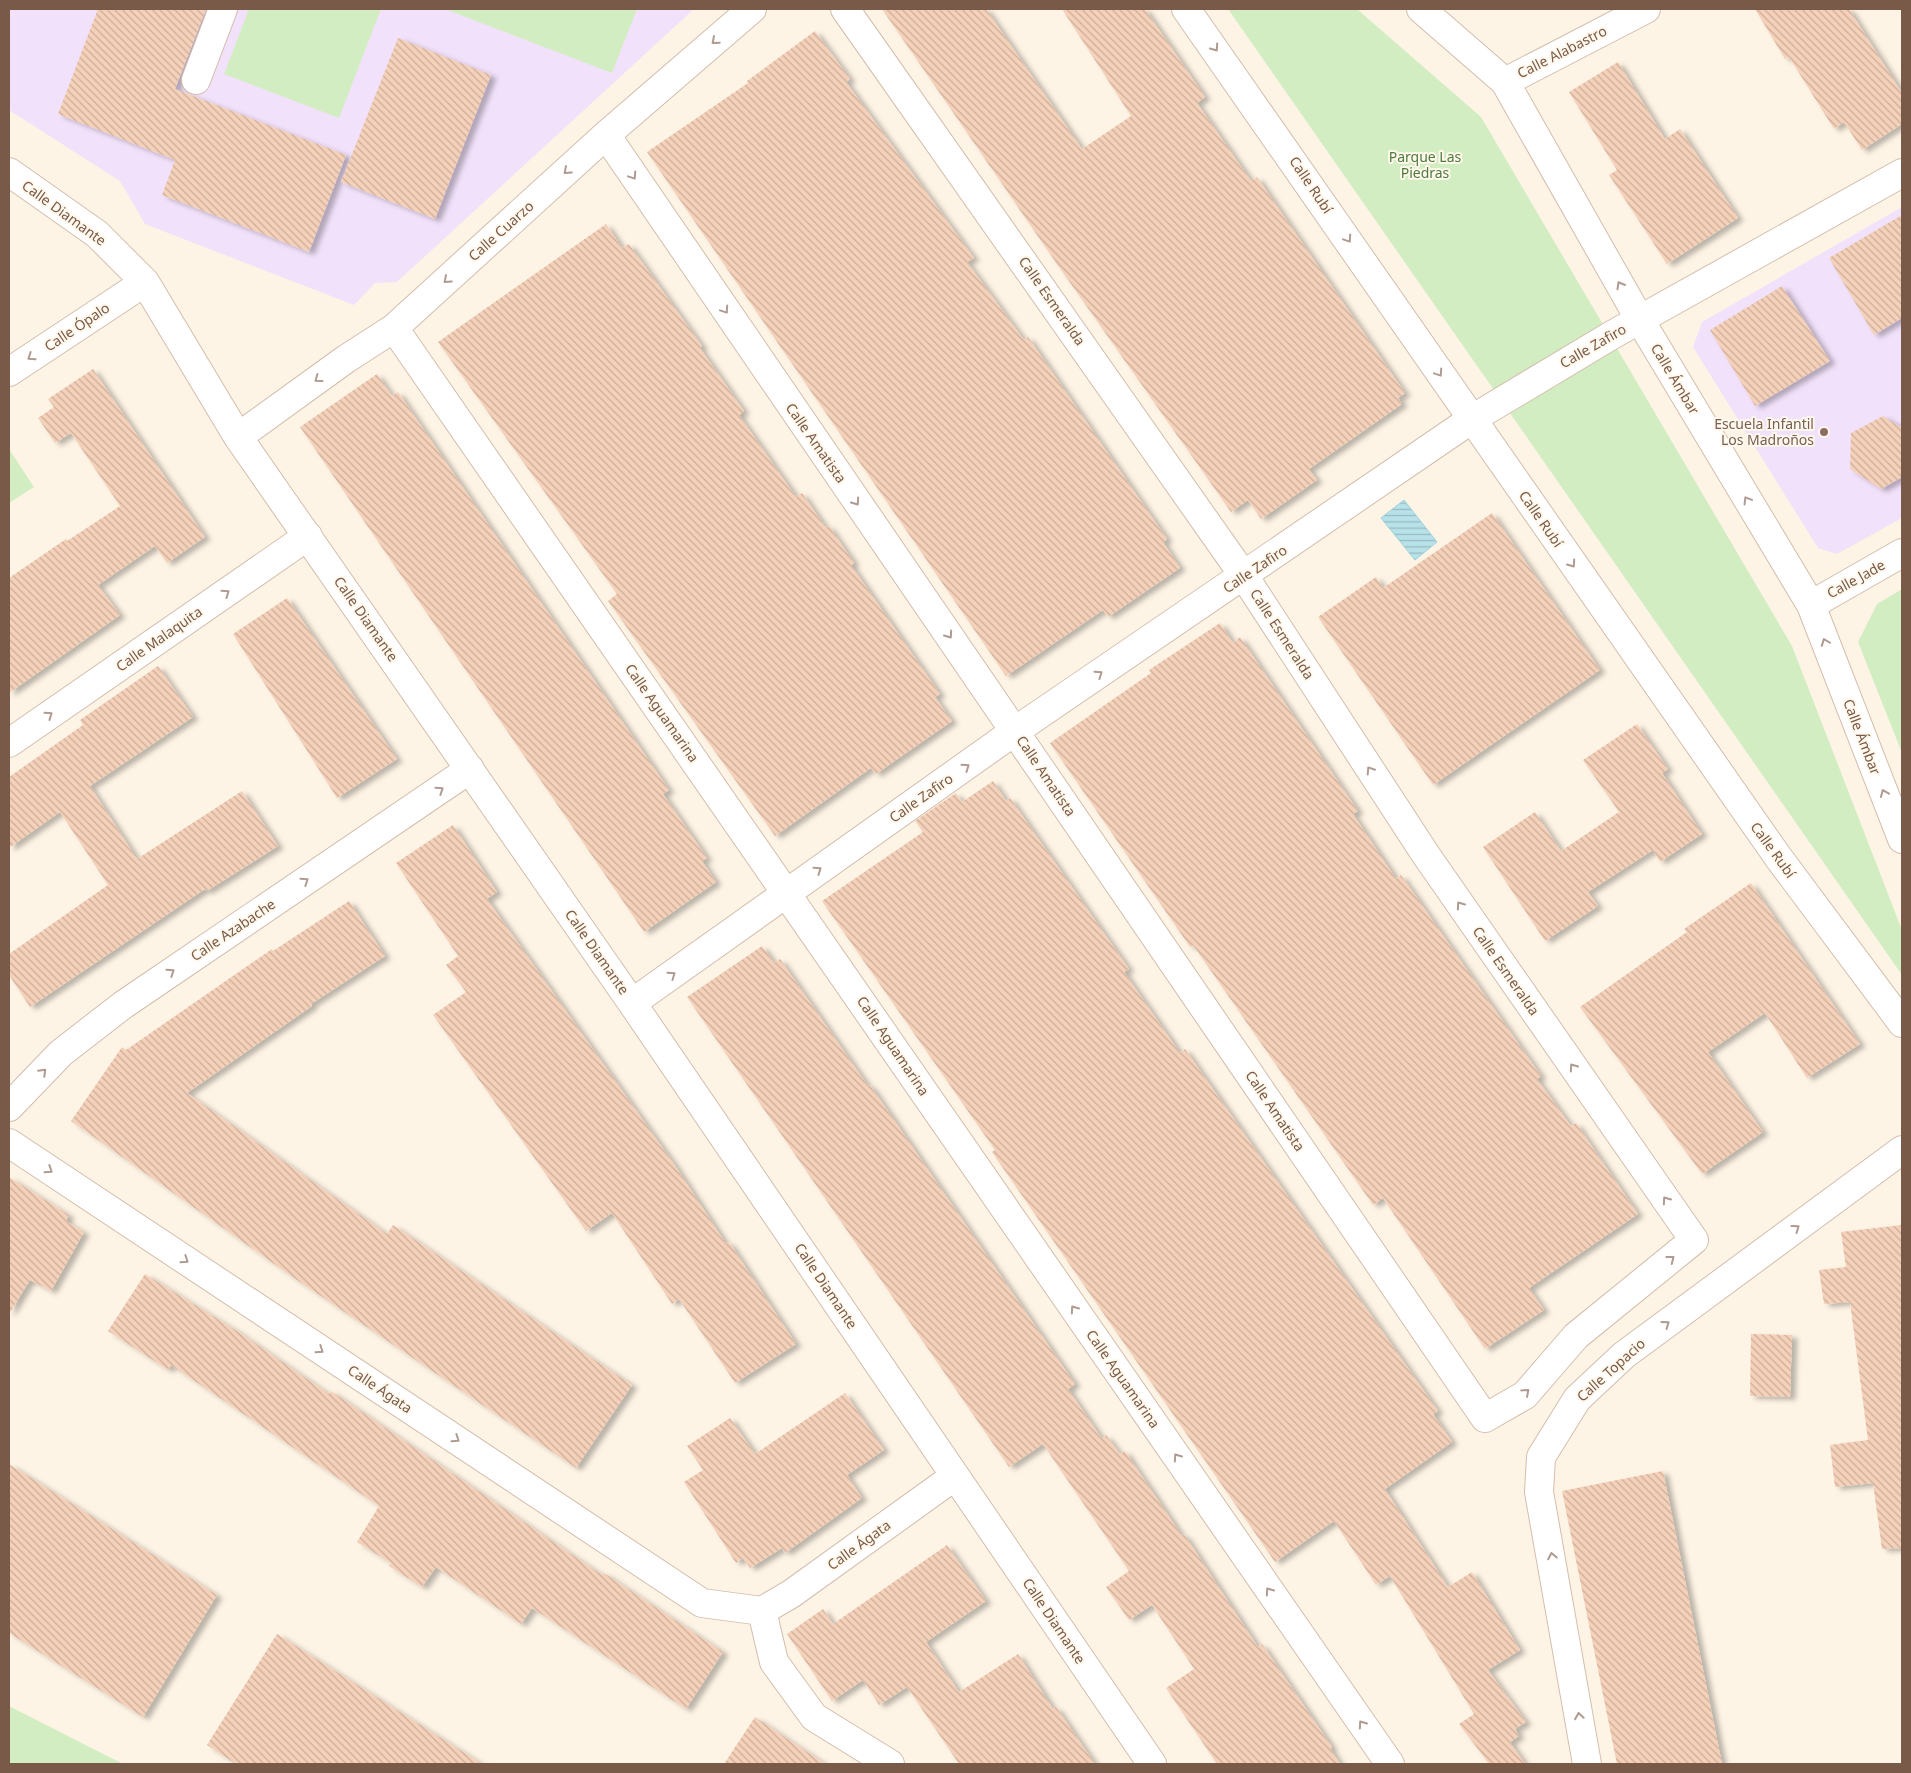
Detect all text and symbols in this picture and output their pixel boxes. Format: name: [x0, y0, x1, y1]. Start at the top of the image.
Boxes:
street label: Calle Alabastro: [1514, 21, 1610, 82]
one-way arrow: [712, 35, 721, 44]
one-way arrow: [1209, 43, 1218, 52]
park label: Parque Las Piedras: [1389, 147, 1462, 182]
street label: Calle Rubí: [1285, 152, 1338, 217]
one-way arrow: [563, 165, 572, 174]
one-way arrow: [627, 170, 636, 179]
street label: Calle Diamante: [18, 176, 110, 250]
street label: Calle Cuarzo: [464, 196, 537, 265]
one-way arrow: [1341, 234, 1351, 243]
street label: Calle Esmeralda: [1015, 253, 1090, 349]
one-way arrow: [443, 275, 452, 284]
one-way arrow: [1616, 281, 1626, 290]
street label: Calle Ópalo: [40, 298, 113, 355]
one-way arrow: [719, 304, 728, 314]
street label: Calle Zafiro: [1556, 319, 1629, 372]
street label: Calle Ámbar: [1647, 340, 1704, 418]
one-way arrow: [28, 351, 37, 361]
one-way arrow: [1433, 368, 1443, 377]
one-way arrow: [314, 373, 324, 382]
street label: Calle Amatista: [782, 399, 851, 487]
place label: Escuela Infantil Los Madroños: [1714, 414, 1814, 449]
marker: Escuela Infantil Los Madroños: [1818, 426, 1830, 438]
street label: Calle Rubí: [1515, 487, 1568, 551]
one-way arrow: [850, 496, 859, 505]
one-way arrow: [1744, 496, 1754, 505]
street label: Calle Zafiro: [1219, 540, 1291, 597]
street label: Calle Jade: [1823, 555, 1888, 602]
one-way arrow: [1566, 558, 1575, 568]
street label: Calle Diamante: [330, 572, 403, 665]
street label: Calle Esmeralda: [1246, 585, 1319, 683]
one-way arrow: [220, 590, 230, 599]
street label: Calle Malaquita: [112, 602, 206, 675]
one-way arrow: [943, 629, 952, 639]
one-way arrow: [1821, 638, 1831, 647]
street label: Calle Aguamarina: [621, 660, 704, 766]
one-way arrow: [1094, 671, 1103, 680]
street label: Calle Ámbar: [1839, 696, 1886, 778]
one-way arrow: [43, 712, 53, 721]
street label: Calle Amatista: [1012, 732, 1080, 820]
one-way arrow: [960, 763, 969, 773]
one-way arrow: [1367, 766, 1376, 776]
street label: Calle Zafiro: [885, 769, 956, 827]
one-way arrow: [434, 786, 443, 796]
one-way arrow: [1880, 789, 1890, 798]
street label: Calle Rubí: [1747, 818, 1800, 882]
one-way arrow: [813, 867, 822, 876]
one-way arrow: [300, 878, 309, 887]
street label: Calle Azabache: [187, 894, 279, 965]
one-way arrow: [1457, 901, 1466, 911]
street label: Calle Diamante: [561, 905, 634, 998]
street label: Calle Esmeralda: [1469, 923, 1544, 1019]
one-way arrow: [165, 969, 175, 978]
one-way arrow: [666, 972, 675, 980]
street label: Calle Aguamarina: [853, 992, 934, 1099]
one-way arrow: [1570, 1063, 1579, 1073]
street label: Calle Amatista: [1241, 1067, 1309, 1155]
one-way arrow: [37, 1069, 46, 1078]
one-way arrow: [44, 1164, 53, 1173]
one-way arrow: [1663, 1197, 1672, 1206]
one-way arrow: [1791, 1224, 1800, 1234]
street label: Calle Diamante: [791, 1239, 862, 1332]
one-way arrow: [179, 1254, 189, 1263]
one-way arrow: [1665, 1256, 1674, 1264]
one-way arrow: [1071, 1305, 1080, 1315]
one-way arrow: [1660, 1321, 1670, 1330]
street label: Calle Aguamarina: [1082, 1326, 1165, 1432]
street label: Calle Topacio: [1572, 1334, 1649, 1405]
one-way arrow: [315, 1343, 324, 1353]
street label: Calle Ágata: [344, 1360, 416, 1417]
one-way arrow: [1521, 1389, 1530, 1398]
one-way arrow: [450, 1433, 459, 1442]
one-way arrow: [1174, 1453, 1183, 1463]
street label: Calle Ágata: [823, 1515, 894, 1574]
one-way arrow: [1547, 1551, 1557, 1560]
street label: Calle Diamante: [1019, 1574, 1090, 1667]
one-way arrow: [1266, 1587, 1275, 1596]
one-way arrow: [1574, 1712, 1584, 1721]
one-way arrow: [1359, 1720, 1368, 1730]

